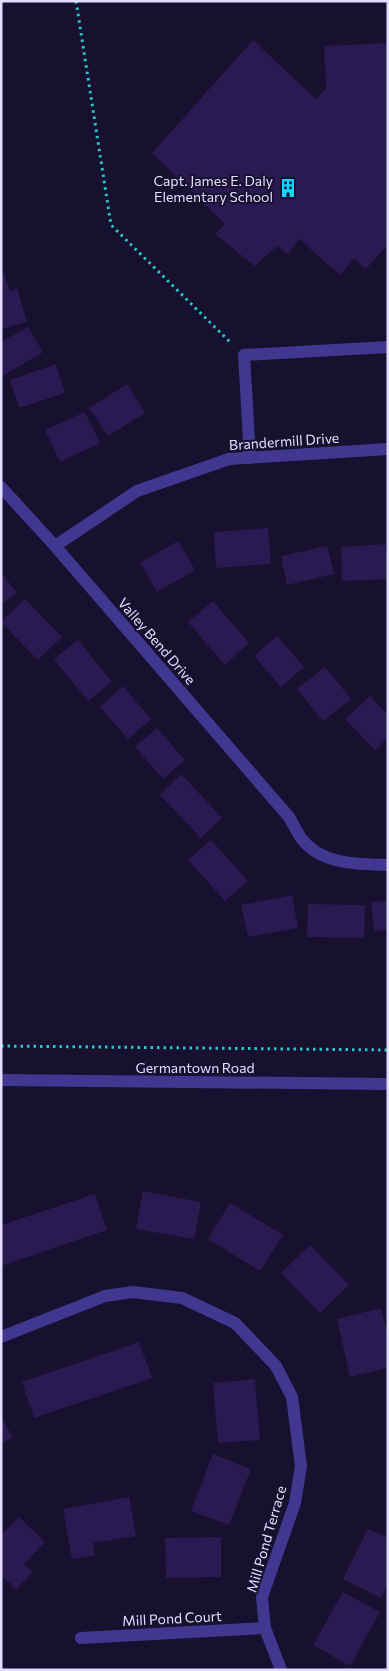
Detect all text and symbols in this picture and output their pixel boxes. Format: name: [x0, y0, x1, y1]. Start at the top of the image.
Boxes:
place label: Capt. James E. Daly Elementary School: [153, 172, 273, 205]
building icon: Capt. James E. Daly Elementary School: [277, 177, 299, 199]
street label: Brandermill Drive: [228, 429, 340, 453]
street label: Valley Bend Drive: [115, 594, 199, 688]
street label: Germantown Road: [135, 1059, 255, 1076]
street label: Mill Pond Terrace: [243, 1484, 289, 1594]
street label: Mill Pond Court: [122, 1607, 222, 1629]

